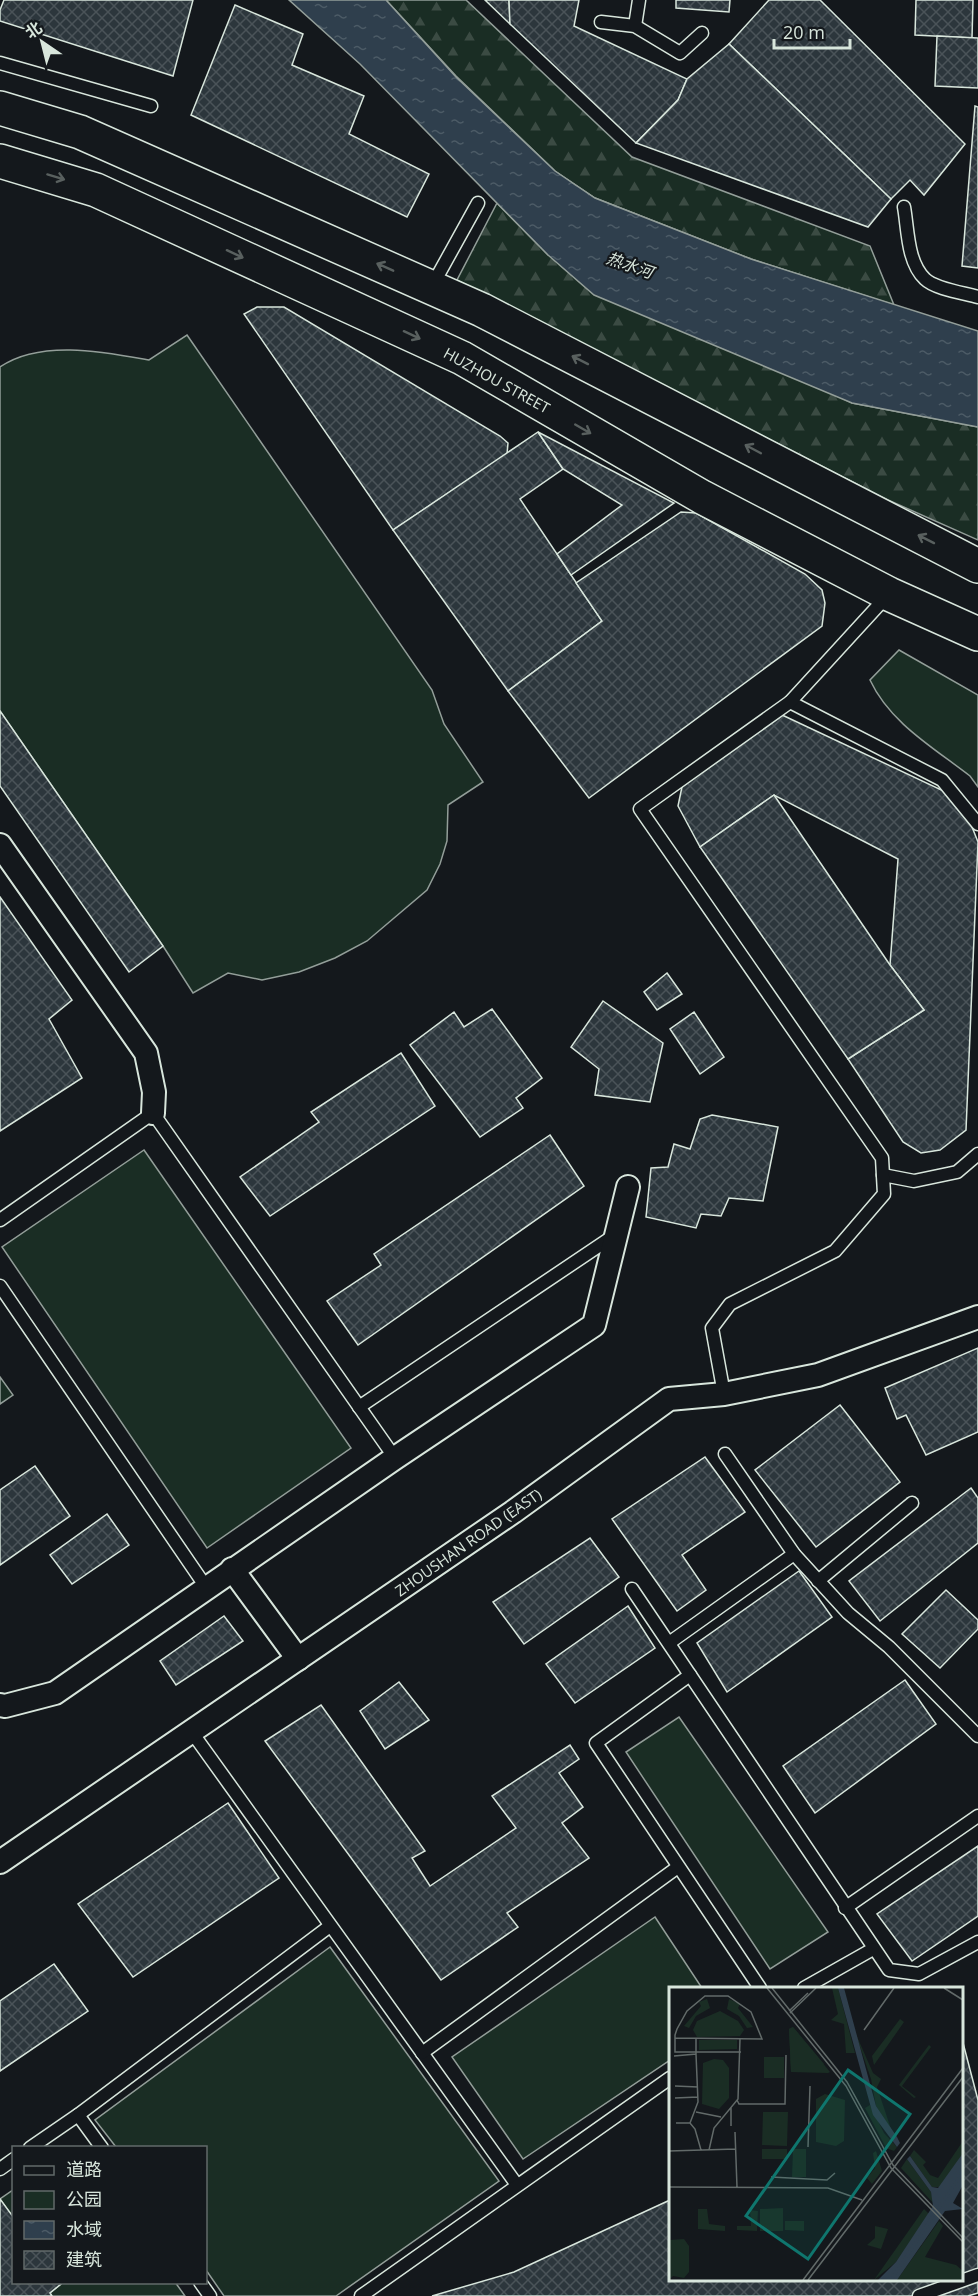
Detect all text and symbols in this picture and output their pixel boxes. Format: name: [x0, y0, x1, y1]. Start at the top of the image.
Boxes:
north arrow: [12, 12, 72, 72]
scale bar: [774, 12, 850, 50]
text: 北: [21, 16, 46, 43]
text: 20 m: [783, 20, 825, 44]
one-way arrow: [46, 172, 65, 183]
water label: 热水河: [604, 247, 659, 284]
one-way arrow: [226, 248, 244, 260]
one-way arrow: [376, 261, 394, 272]
one-way arrow: [403, 330, 421, 342]
street label: HUZHOU STREET: [440, 342, 554, 418]
one-way arrow: [571, 354, 589, 365]
one-way arrow: [574, 423, 591, 435]
one-way arrow: [745, 443, 763, 454]
one-way arrow: [918, 533, 935, 545]
street label: ZHOUSHAN ROAD (EAST): [391, 1484, 545, 1600]
inset map: [669, 1987, 963, 2281]
legend: [12, 2146, 207, 2284]
text: 道路: [66, 2157, 102, 2181]
text: 公园: [66, 2187, 102, 2211]
text: 水域: [66, 2217, 102, 2241]
text: 建筑: [66, 2247, 102, 2271]

